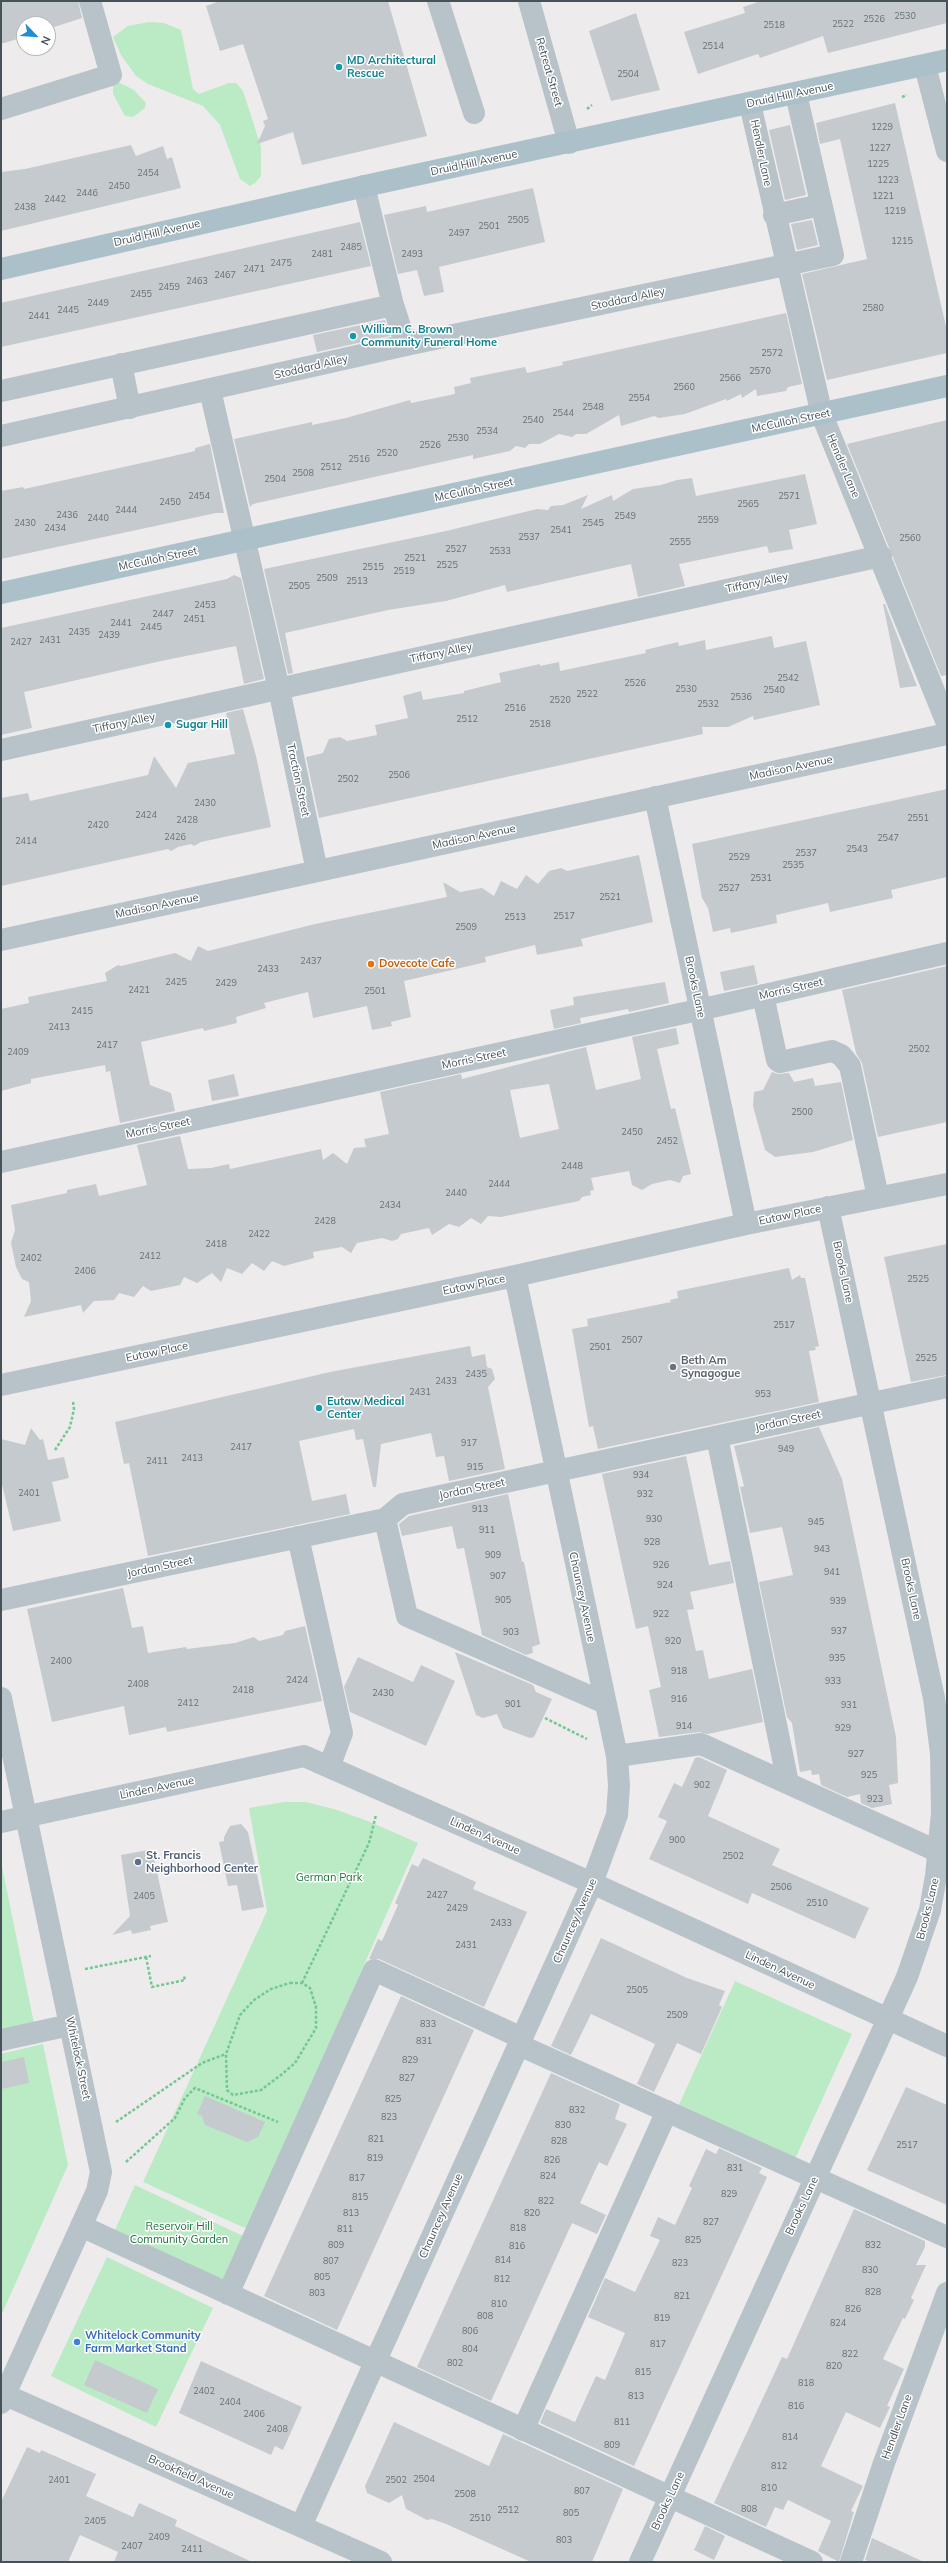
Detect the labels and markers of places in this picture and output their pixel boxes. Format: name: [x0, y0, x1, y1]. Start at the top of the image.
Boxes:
place label: MD Architectural Rescue: [347, 54, 436, 80]
marker: MD Architectural Rescue: [334, 62, 344, 72]
place label: William C. Brown Community Funeral Home: [361, 323, 497, 349]
marker: William C. Brown Community Funeral Home: [348, 331, 358, 341]
place label: Sugar Hill: [176, 718, 228, 732]
marker: Sugar Hill: [163, 720, 173, 730]
place label: Dovecote Cafe: [379, 957, 455, 971]
marker: Dovecote Cafe: [366, 959, 376, 969]
place label: Beth Am Synagogue: [681, 1354, 740, 1380]
marker: Beth Am Synagogue: [668, 1362, 678, 1372]
place label: Eutaw Medical Center: [327, 1395, 404, 1421]
marker: Eutaw Medical Center: [314, 1403, 324, 1413]
place label: St. Francis Neighborhood Center: [146, 1849, 258, 1875]
marker: St. Francis Neighborhood Center: [133, 1857, 143, 1867]
place label: Whitelock Community Farm Market Stand: [85, 2329, 201, 2355]
marker: Whitelock Community Farm Market Stand: [72, 2337, 82, 2347]

